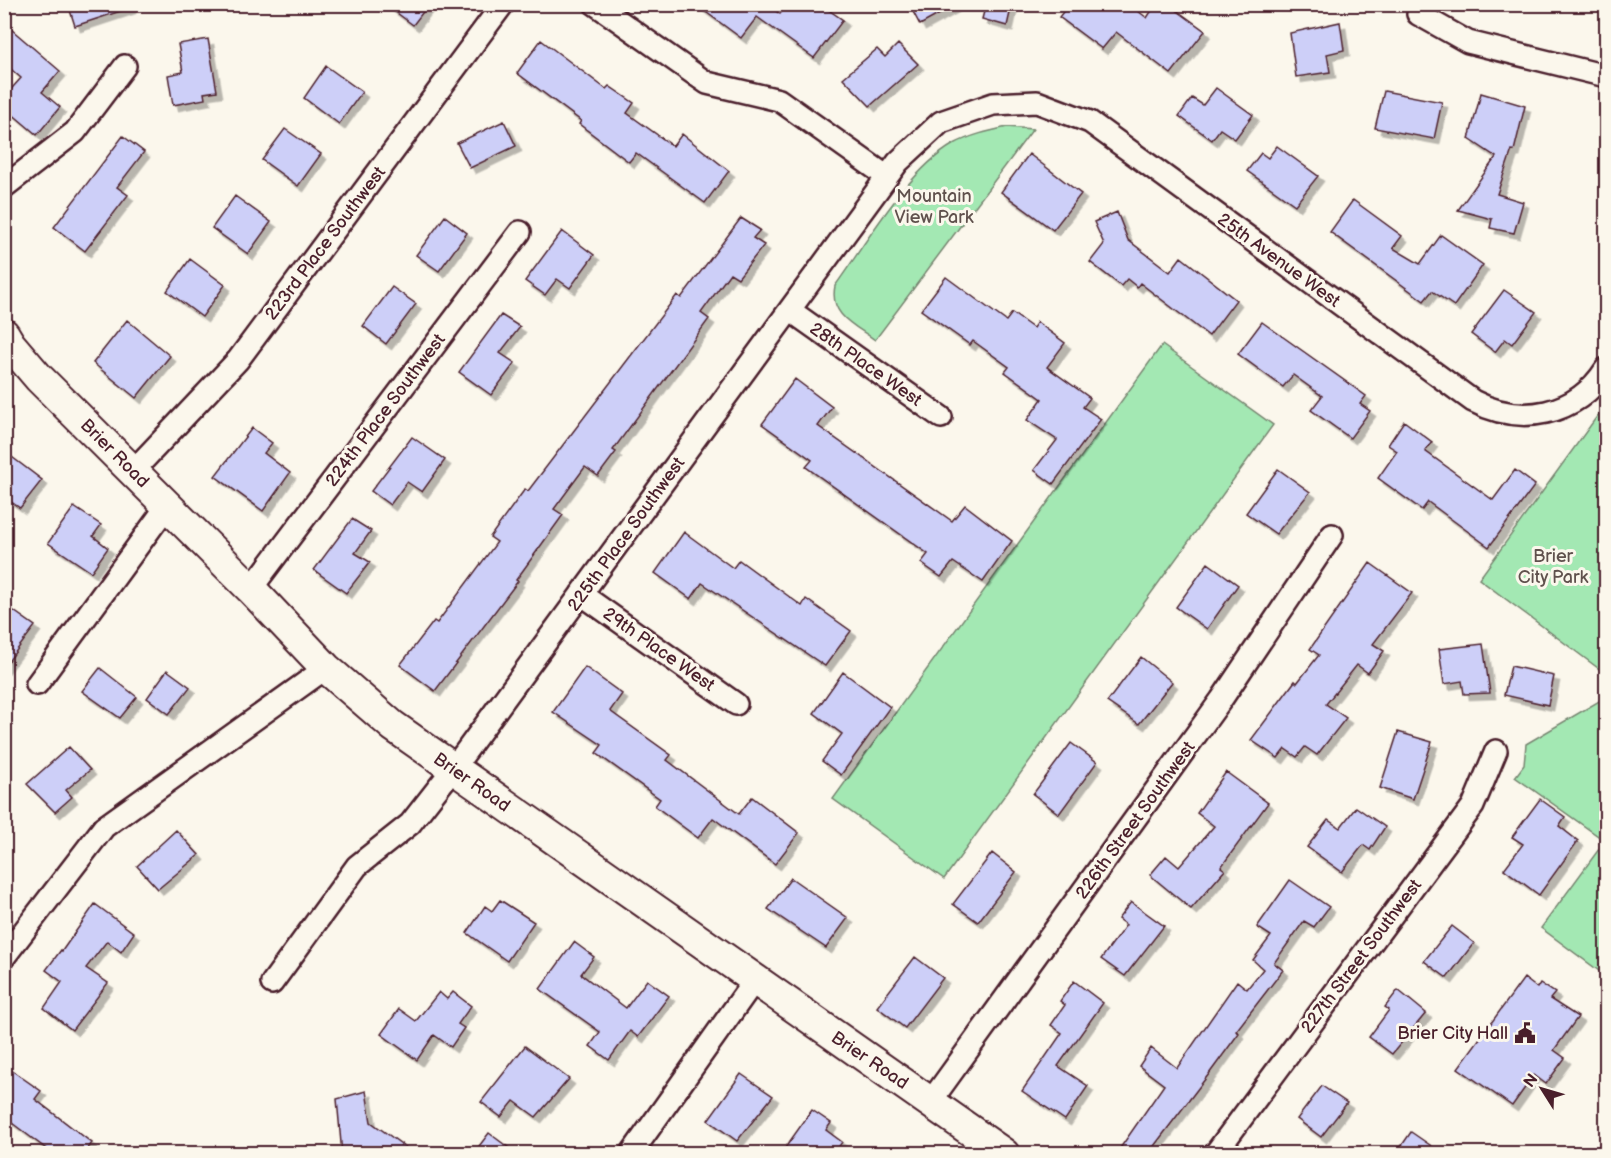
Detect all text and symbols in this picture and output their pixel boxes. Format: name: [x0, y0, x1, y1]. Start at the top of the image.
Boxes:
street label: 223rd Place Southwest: [261, 162, 390, 324]
park label: Mountain View Park: [894, 186, 974, 228]
street label: 25th Avenue West: [1213, 209, 1344, 312]
street label: 28th Place West: [806, 318, 926, 411]
street label: 224th Place Southwest: [321, 329, 450, 491]
street label: Brier Road: [76, 415, 153, 492]
street label: 225th Place Southwest: [563, 453, 690, 615]
park label: Brier City Park: [1518, 546, 1588, 588]
street label: 29th Place West: [599, 603, 719, 696]
street label: 226th Street Southwest: [1071, 737, 1200, 903]
street label: Brier Road: [429, 748, 514, 816]
street label: 227th Street Southwest: [1297, 875, 1426, 1037]
public building icon: Brier City Hall: [1513, 1021, 1537, 1045]
place label: Brier City Hall: [1397, 1023, 1508, 1044]
street label: Brier Road: [827, 1027, 912, 1094]
north arrow: [1512, 1059, 1572, 1119]
text: N: [1520, 1070, 1542, 1091]

